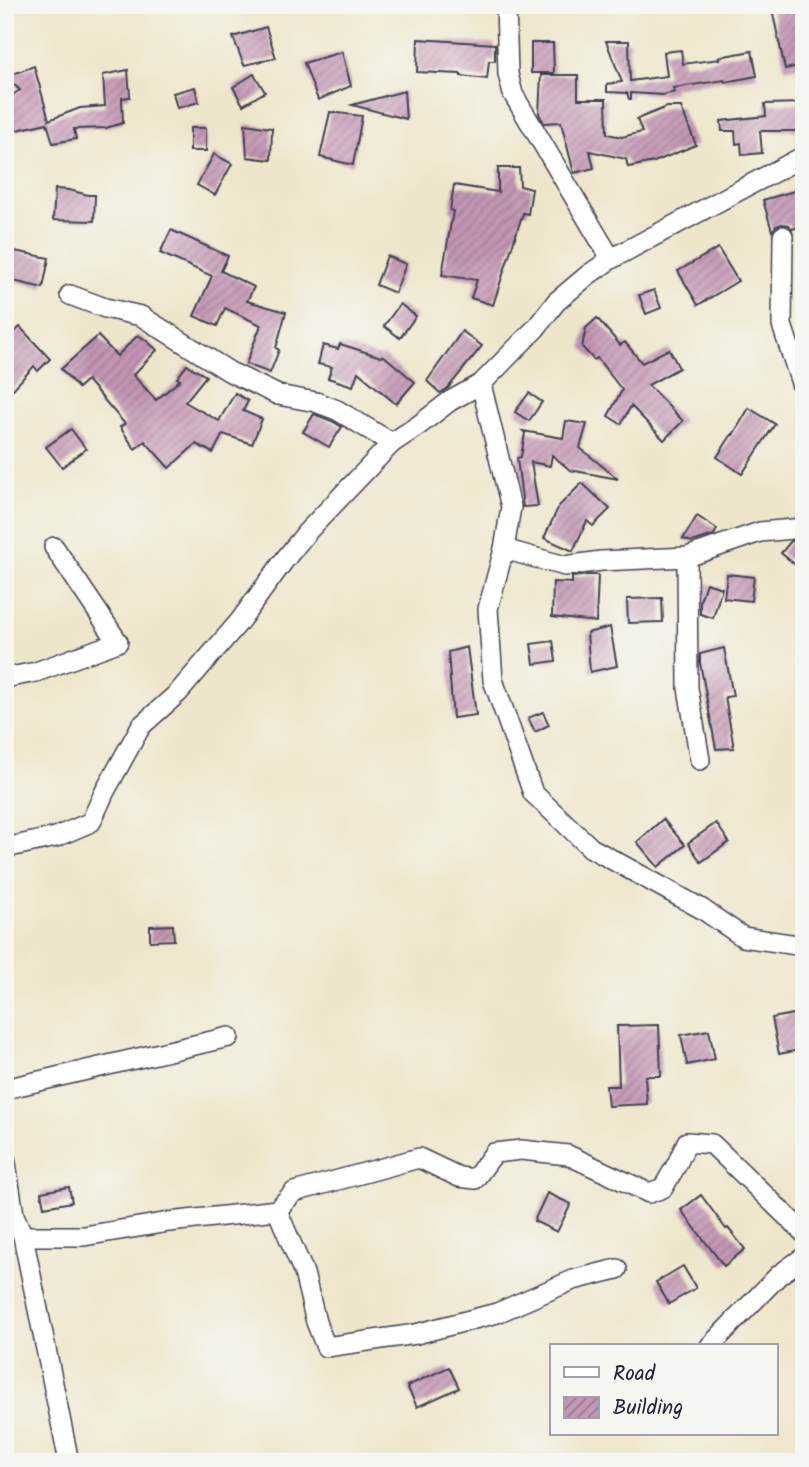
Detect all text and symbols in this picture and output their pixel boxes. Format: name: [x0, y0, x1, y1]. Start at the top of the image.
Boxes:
legend: [550, 1344, 778, 1436]
text: Road: [613, 1358, 656, 1391]
text: Building: [613, 1392, 683, 1425]

